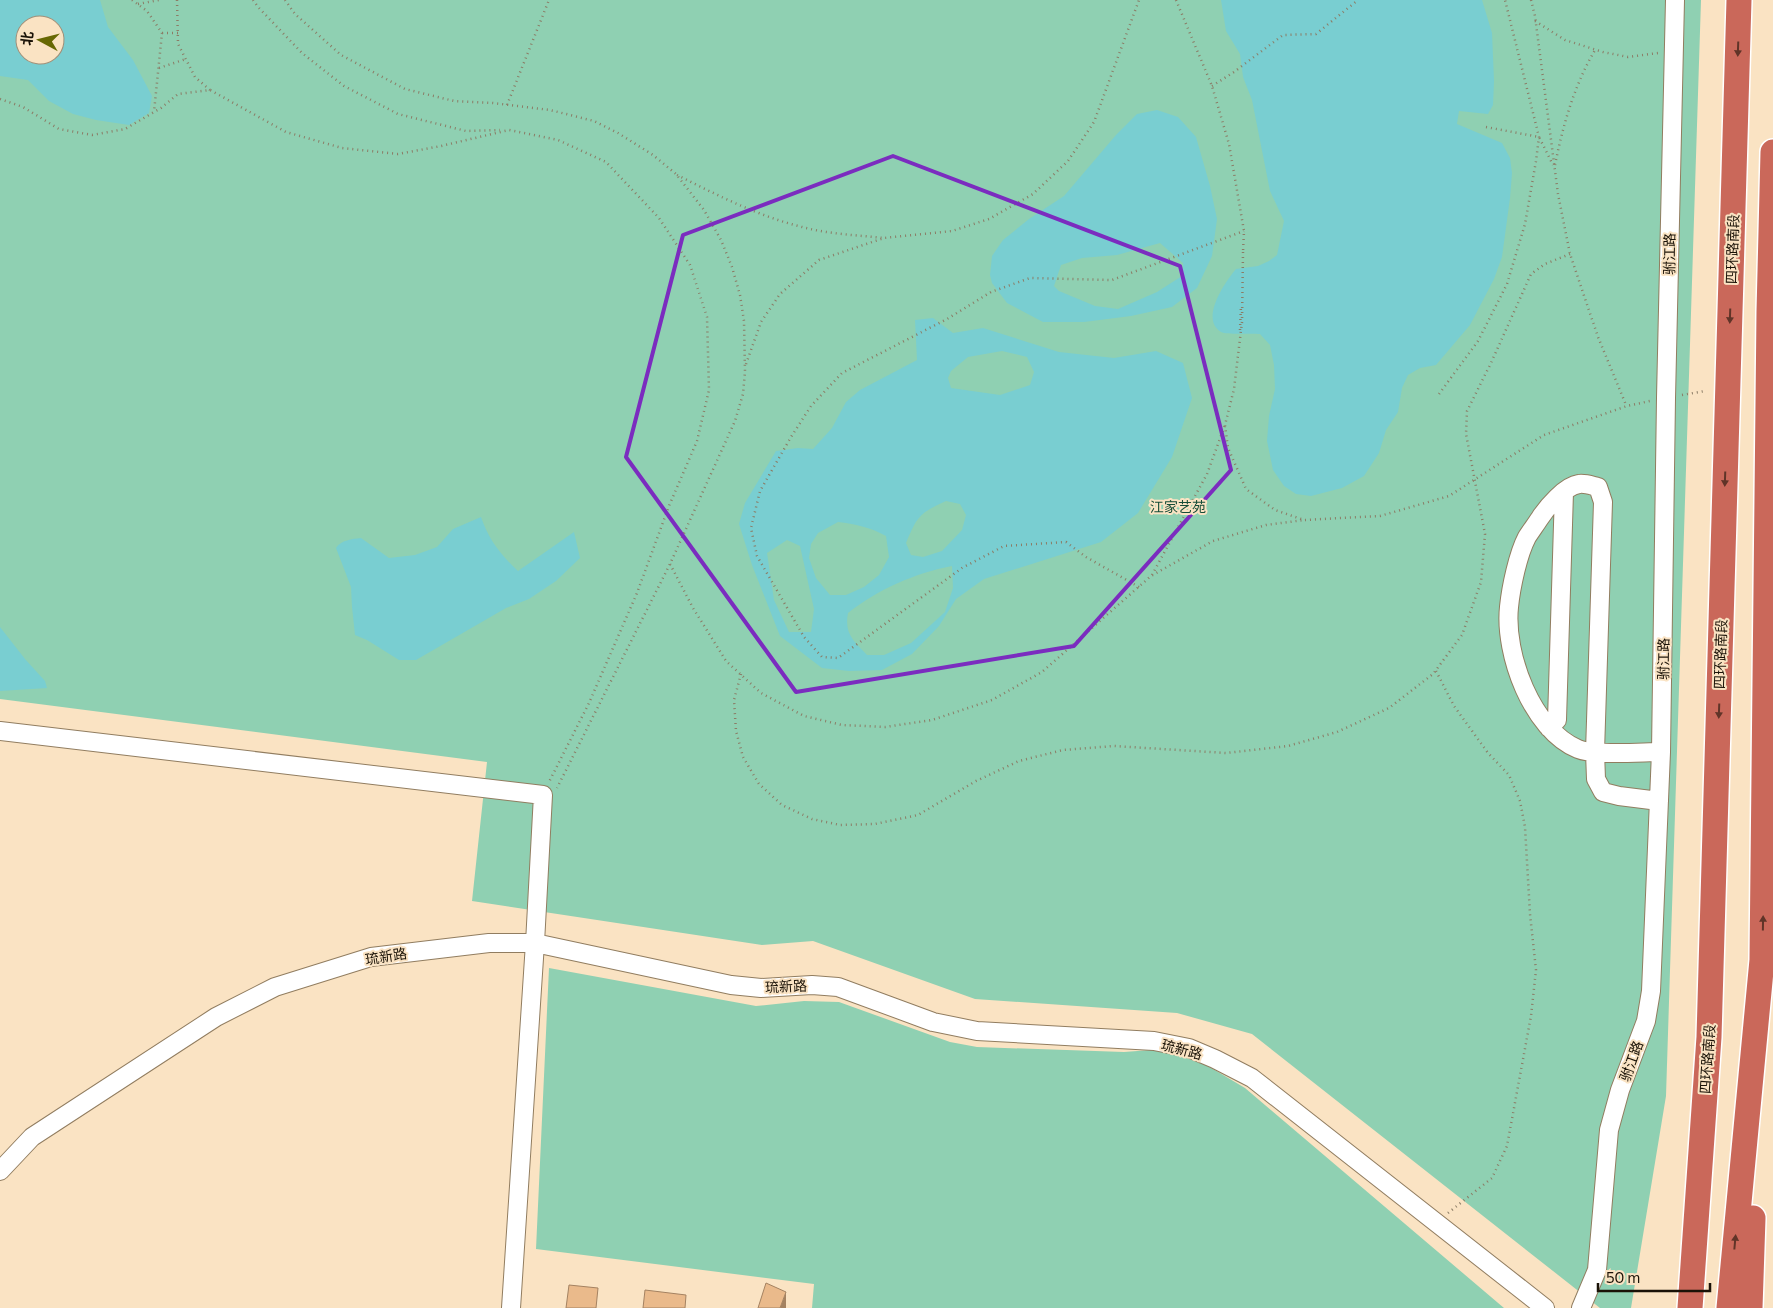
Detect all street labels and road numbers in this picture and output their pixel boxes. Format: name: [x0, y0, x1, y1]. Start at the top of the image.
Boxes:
street label: 四环路南段: [1722, 214, 1742, 284]
street label: 驸江路: [1660, 233, 1678, 275]
street label: 四环路南段: [1710, 619, 1730, 689]
street label: 驸江路: [1654, 638, 1672, 680]
street label: 琉新路: [364, 944, 408, 968]
street label: 琉新路: [765, 976, 807, 996]
street label: 四环路南段: [1696, 1023, 1718, 1095]
street label: 琉新路: [1160, 1035, 1204, 1063]
street label: 驸江路: [1616, 1038, 1646, 1084]

